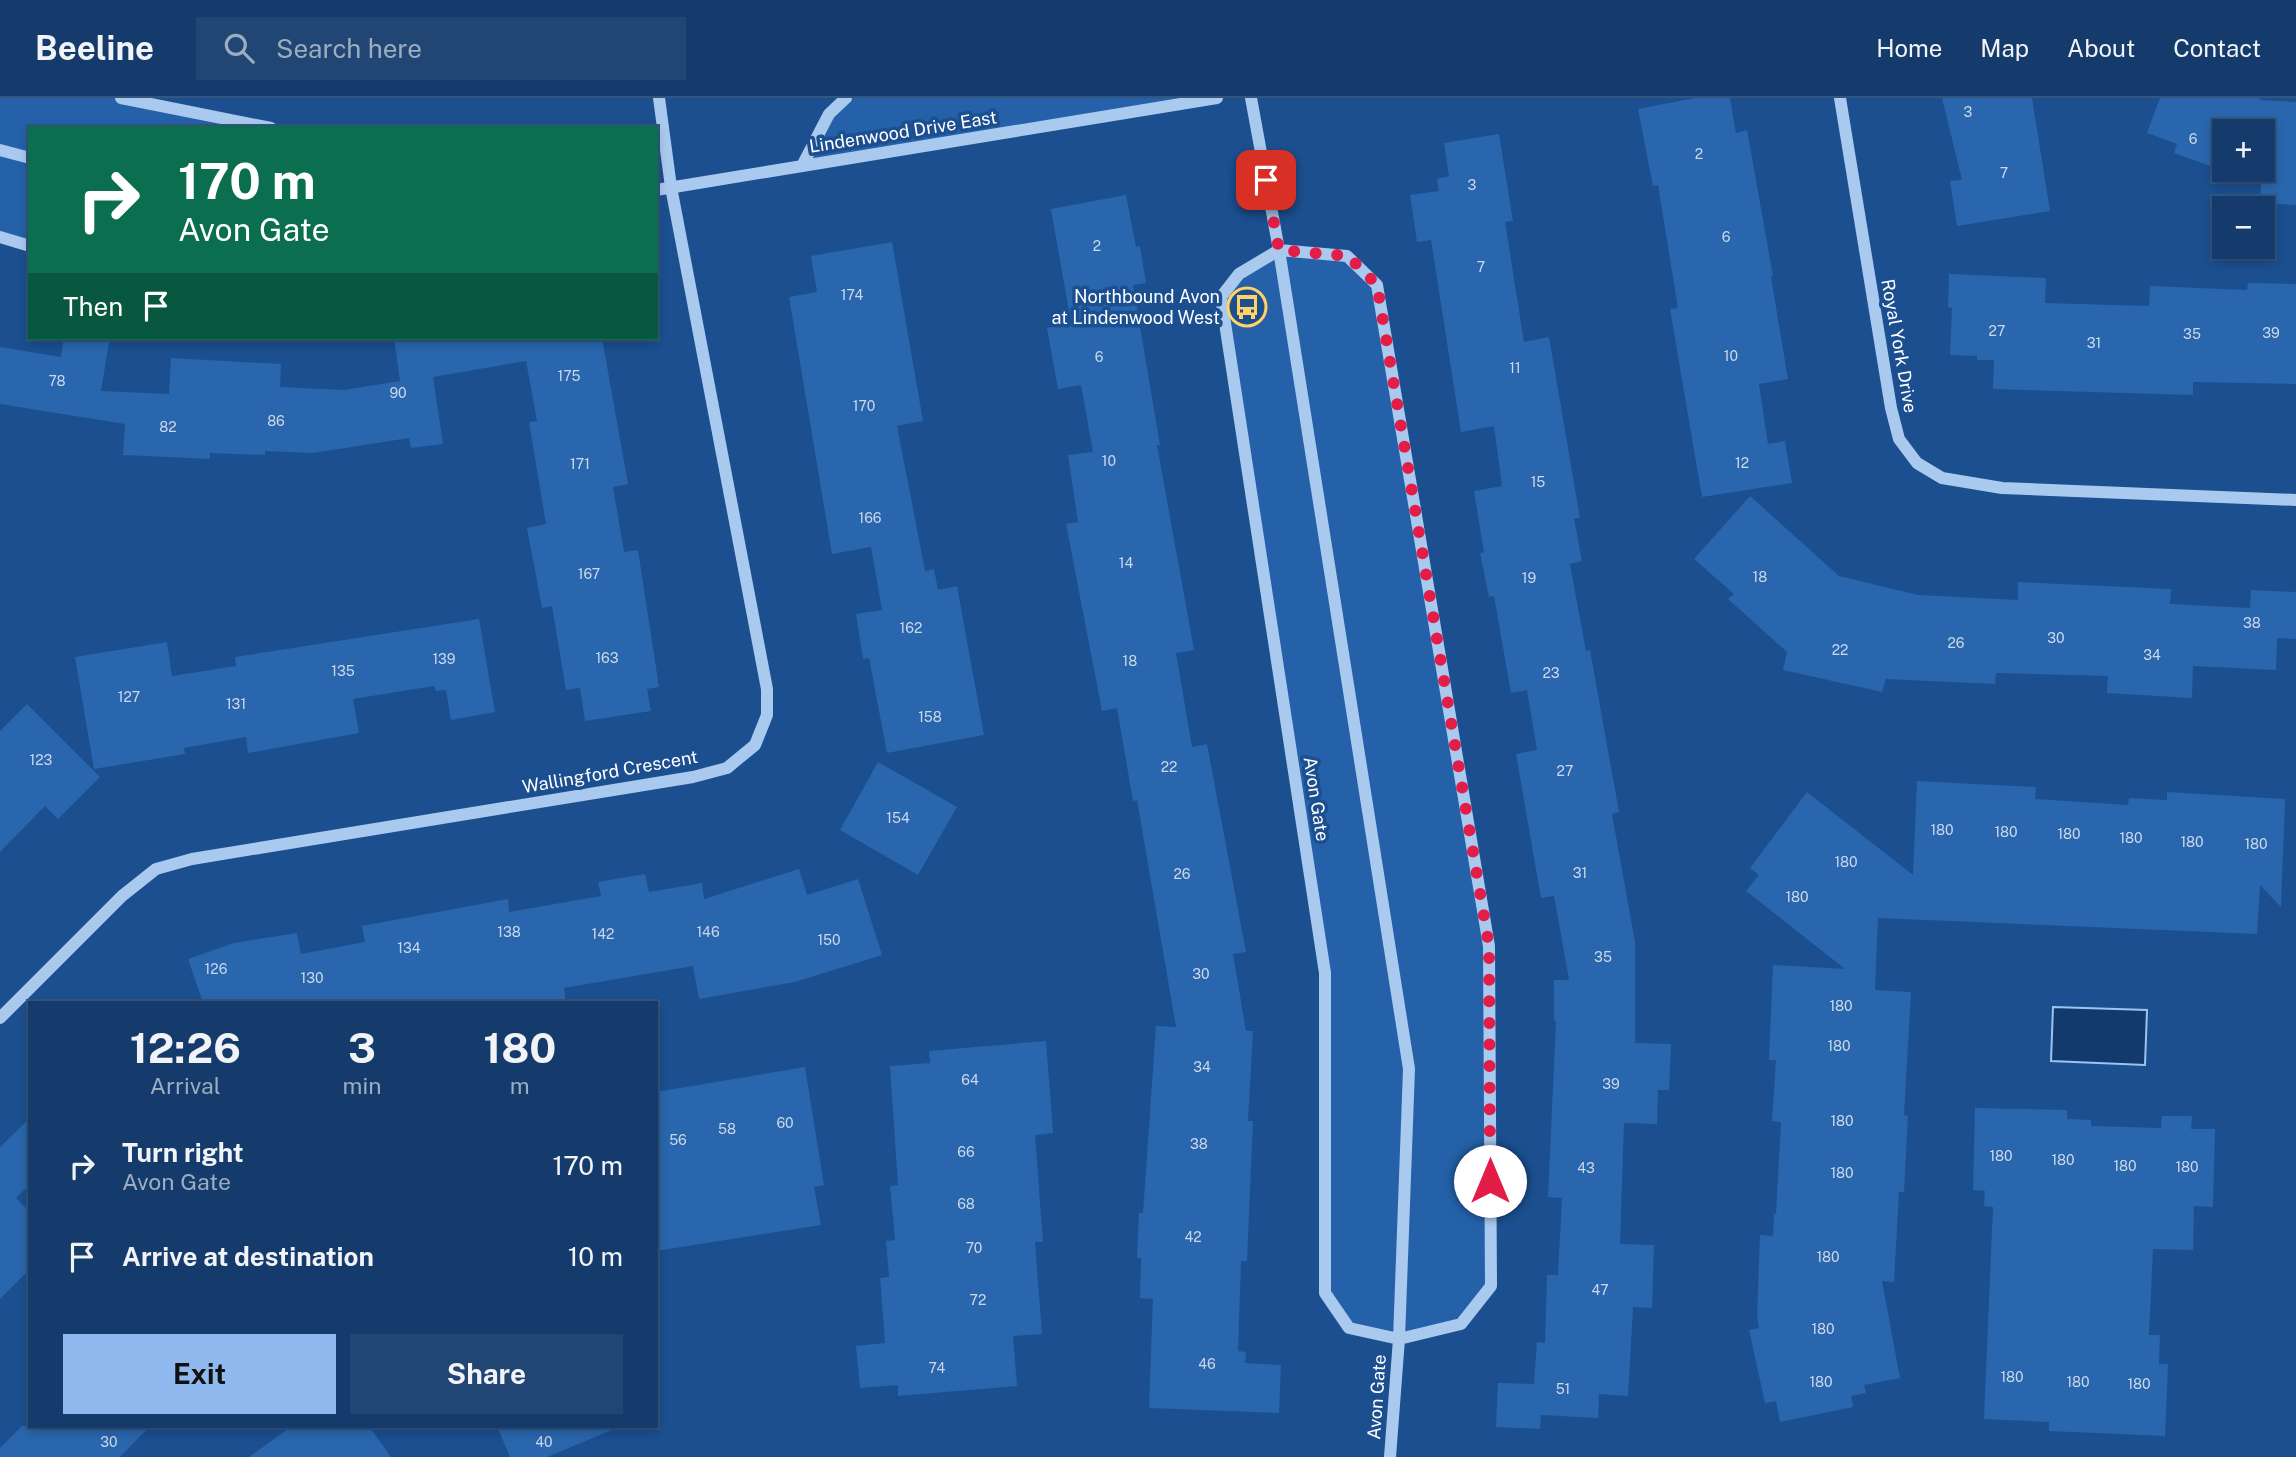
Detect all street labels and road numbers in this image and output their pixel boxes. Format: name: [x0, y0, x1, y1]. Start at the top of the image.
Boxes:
street label: Lindenwood Drive East: [808, 106, 998, 157]
street label: Royal York Drive: [1877, 277, 1922, 415]
street label: Wallingford Crescent: [521, 746, 699, 797]
street label: Avon Gate: [1299, 755, 1334, 843]
street label: Avon Gate: [1363, 1354, 1390, 1440]

